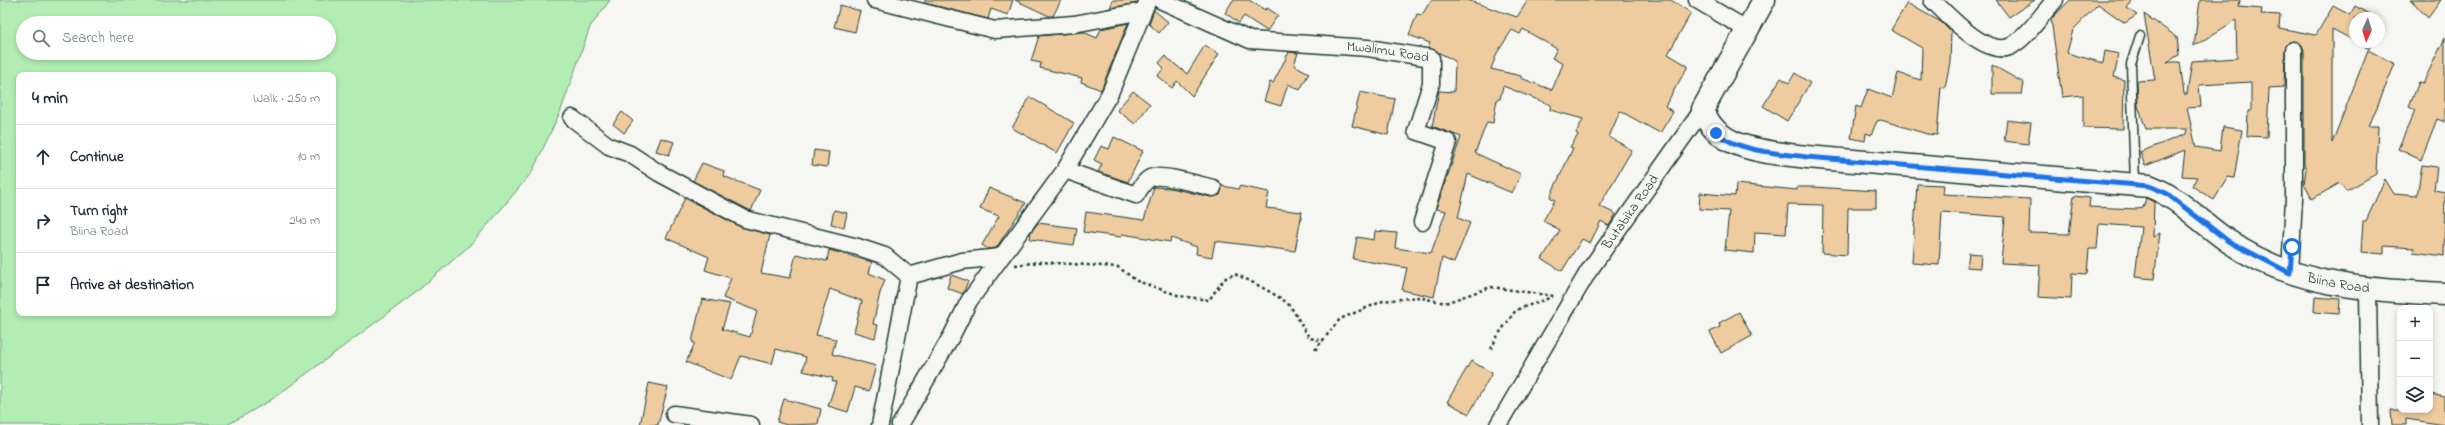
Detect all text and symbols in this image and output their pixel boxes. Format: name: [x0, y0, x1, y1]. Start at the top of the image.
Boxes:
north arrow: [2349, 12, 2385, 48]
search box: [16, 16, 336, 60]
icon: search: [30, 27, 52, 49]
text: Search here: [62, 27, 134, 49]
street label: Mwalimu Road: [1346, 36, 1431, 68]
text: 4 min: [32, 86, 68, 111]
text: Walk · 250 m: [253, 89, 320, 108]
route end: [1707, 124, 1725, 142]
icon: ahead: [32, 146, 54, 168]
text: Continue: [70, 146, 124, 168]
text: 10 m: [297, 147, 320, 166]
street label: Butabika Road: [1596, 170, 1664, 254]
text: Turn right: [70, 200, 128, 222]
icon: right: [32, 210, 54, 232]
text: 240 m: [289, 211, 320, 230]
text: Biina Road: [70, 222, 128, 241]
route start: [2283, 238, 2301, 256]
street label: Biina Road: [2304, 267, 2371, 299]
icon: arrive: [32, 274, 54, 296]
text: Arrive at destination: [70, 274, 194, 296]
map controls: [2397, 305, 2433, 413]
button: +: [2397, 305, 2433, 341]
button: −: [2397, 341, 2433, 377]
button: layers: [2397, 377, 2433, 413]

